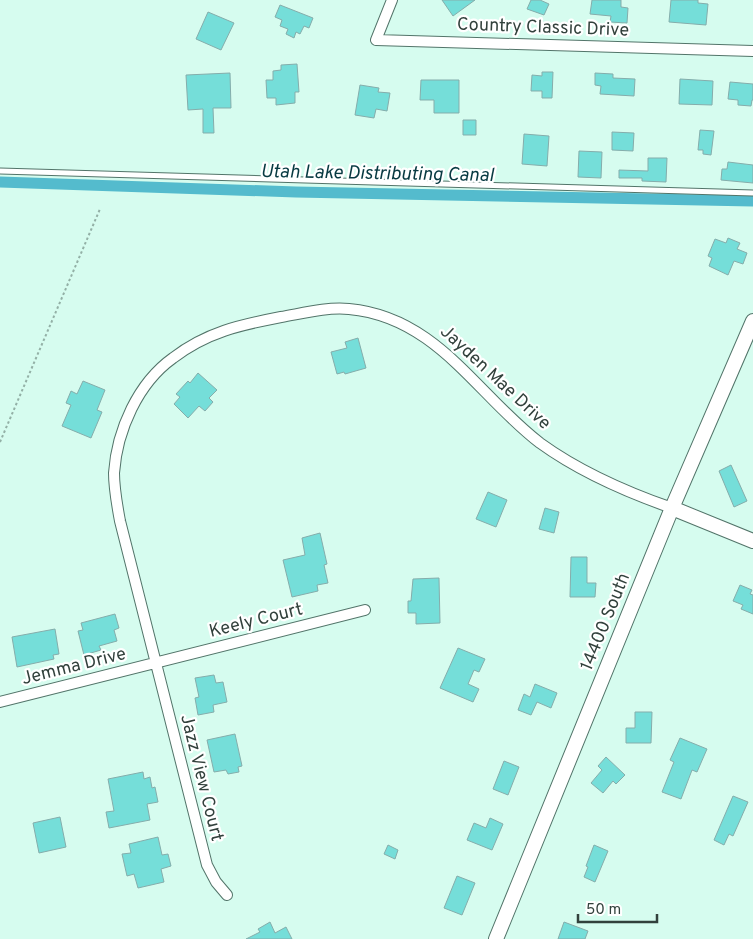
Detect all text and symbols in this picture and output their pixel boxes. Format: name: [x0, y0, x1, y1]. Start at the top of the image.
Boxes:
street label: Country Classic Drive: [457, 14, 629, 42]
water label: Utah Lake Distributing Canal: [260, 160, 495, 188]
street label: Jayden Mae Drive: [435, 321, 555, 435]
street label: 14400 South: [576, 570, 636, 674]
street label: Keely Court: [207, 598, 305, 644]
street label: Jemma Drive: [19, 643, 129, 691]
street label: Jazz View Court: [174, 712, 228, 844]
scale bar: [578, 892, 657, 924]
text: 50 m: [586, 901, 621, 920]

